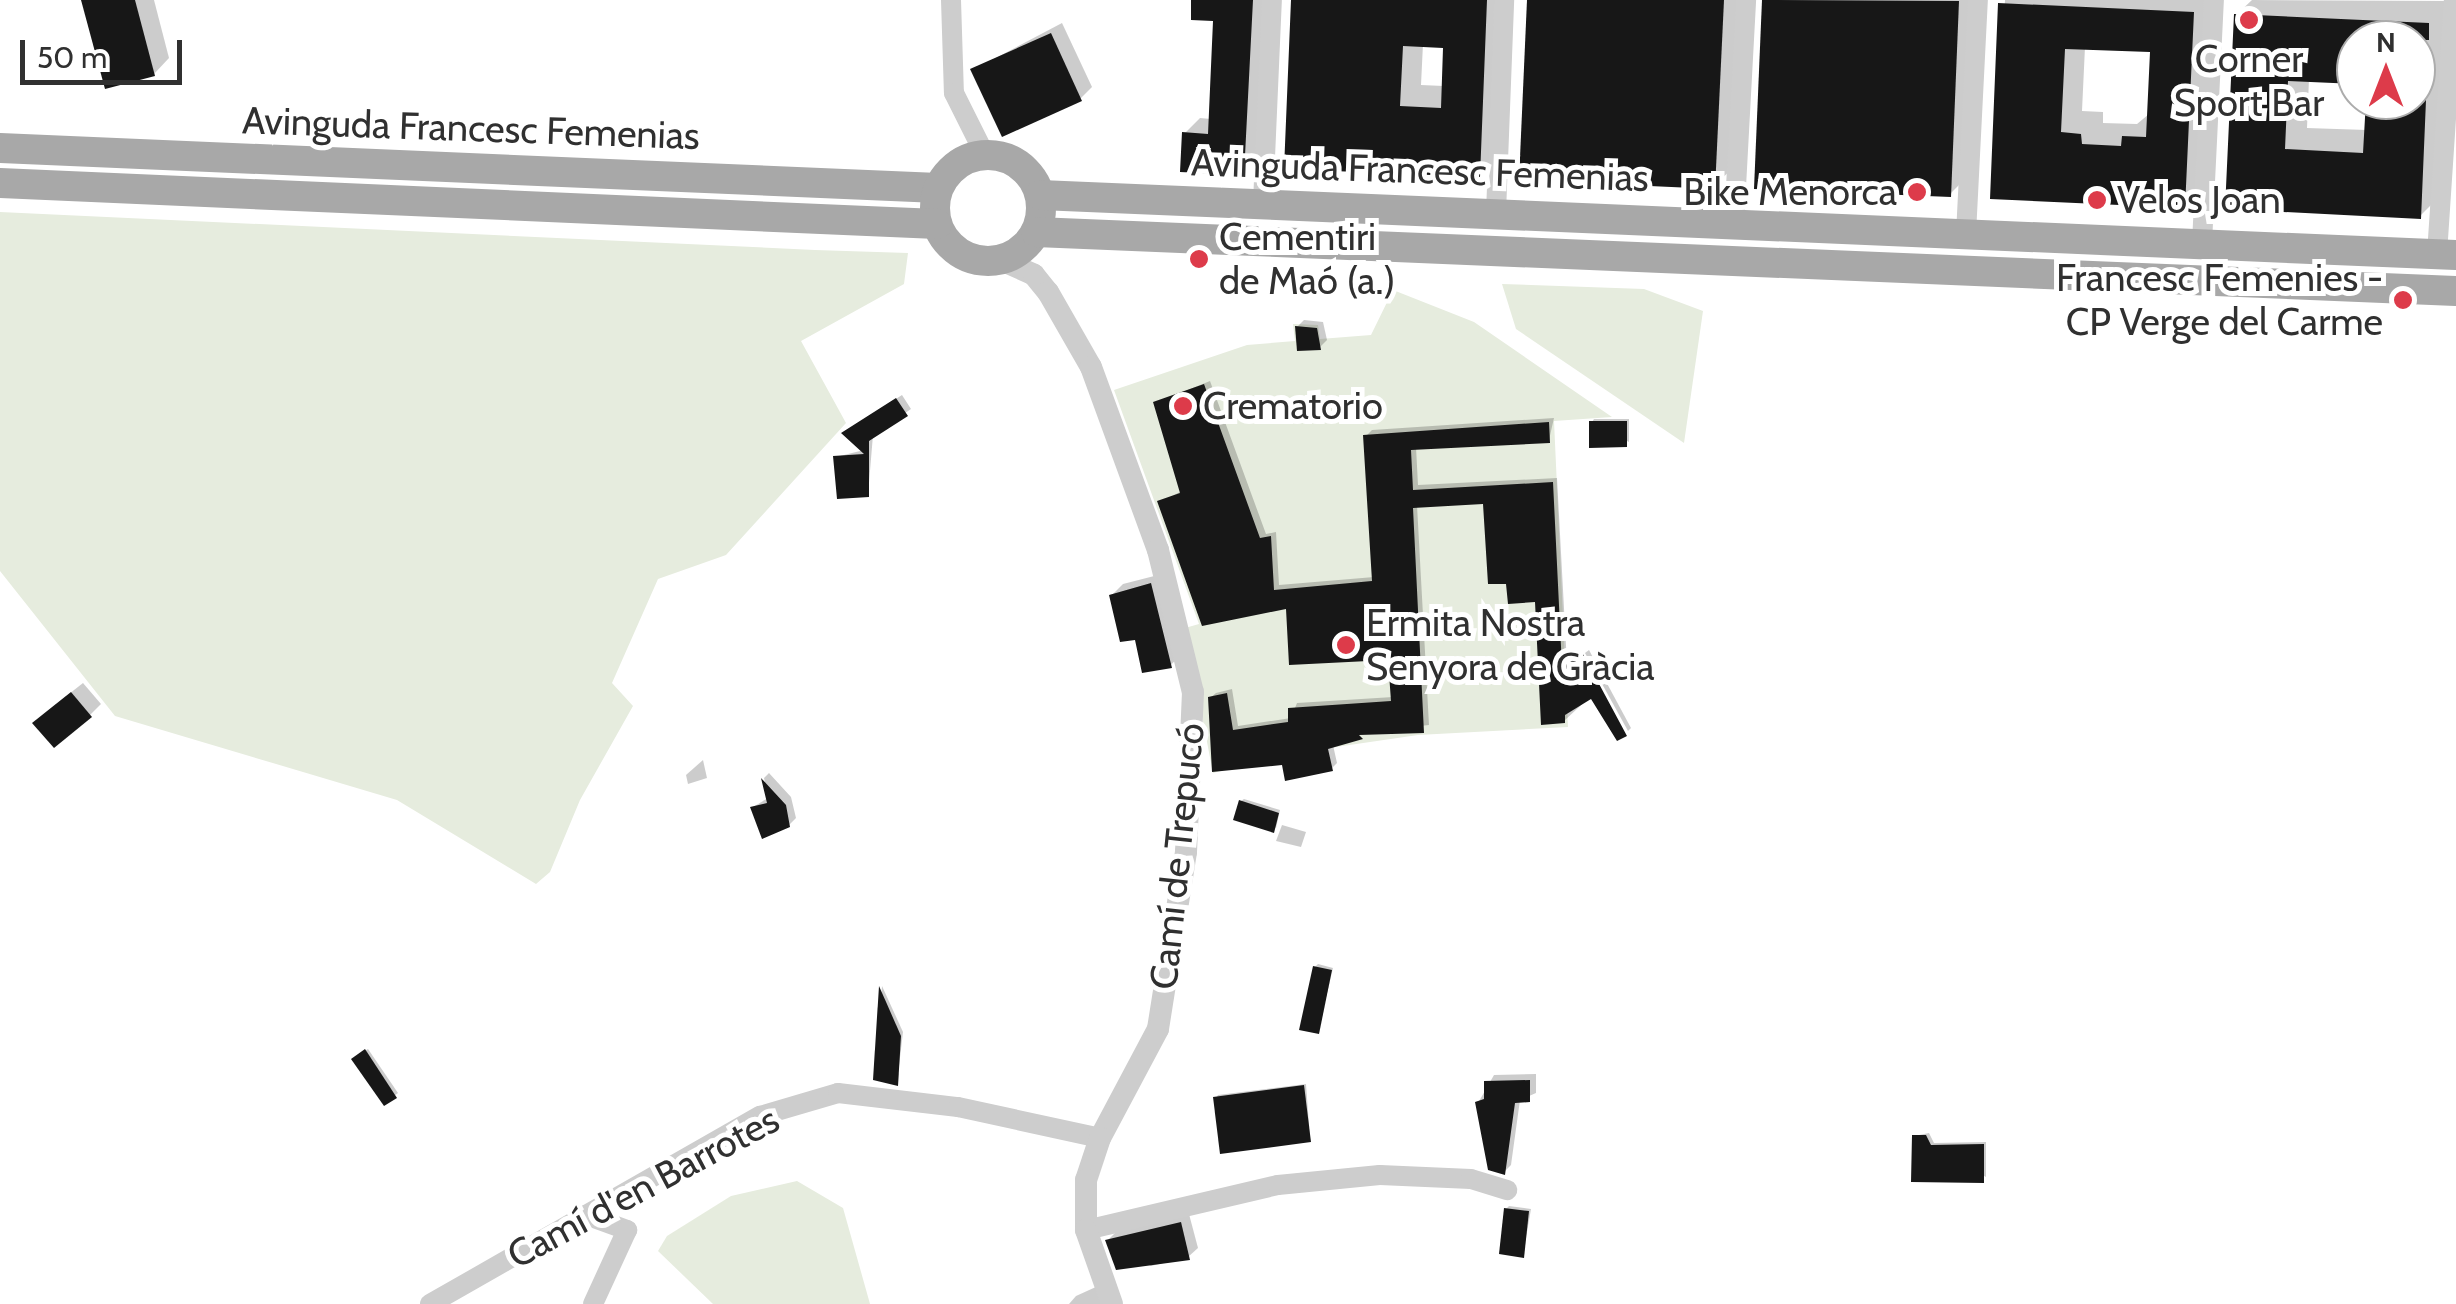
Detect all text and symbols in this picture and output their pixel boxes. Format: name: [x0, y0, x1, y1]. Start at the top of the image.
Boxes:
marker: Corner Sport Bar: [2238, 9, 2260, 31]
scale bar: [25, 20, 188, 82]
north arrow: [2336, 20, 2436, 120]
text: N: [2376, 25, 2396, 59]
place label: Corner Sport Bar: [2174, 36, 2324, 125]
text: 50 m: [37, 39, 107, 76]
street label: Avinguda Francesc Femenias: [241, 97, 701, 159]
street label: Avinguda Francesc Femenias: [1190, 139, 1650, 201]
place label: Bike Menorca: [1683, 169, 1897, 215]
place label: Velos Joan: [2117, 177, 2281, 223]
marker: Bike Menorca: [1906, 181, 1928, 203]
marker: Velos Joan: [2086, 189, 2108, 211]
place label: Cementiri de Maó (a.): [1219, 214, 1395, 304]
marker: Cementiri de Maó (a.): [1188, 248, 1210, 270]
place label: Francesc Femenies - CP Verge del Carme: [2056, 255, 2383, 344]
marker: Francesc Femenies - CP Verge del Carme: [2392, 289, 2414, 311]
place label: Crematorio: [1203, 383, 1383, 429]
marker: Crematorio: [1172, 395, 1194, 417]
place label: Ermita Nostra Senyora de Gràcia: [1366, 600, 1655, 689]
marker: Ermita Nostra Senyora de Gràcia: [1335, 634, 1357, 656]
street label: Camí de Trepucó: [1140, 721, 1214, 991]
street label: Camí d'en Barrotes: [500, 1096, 786, 1278]

